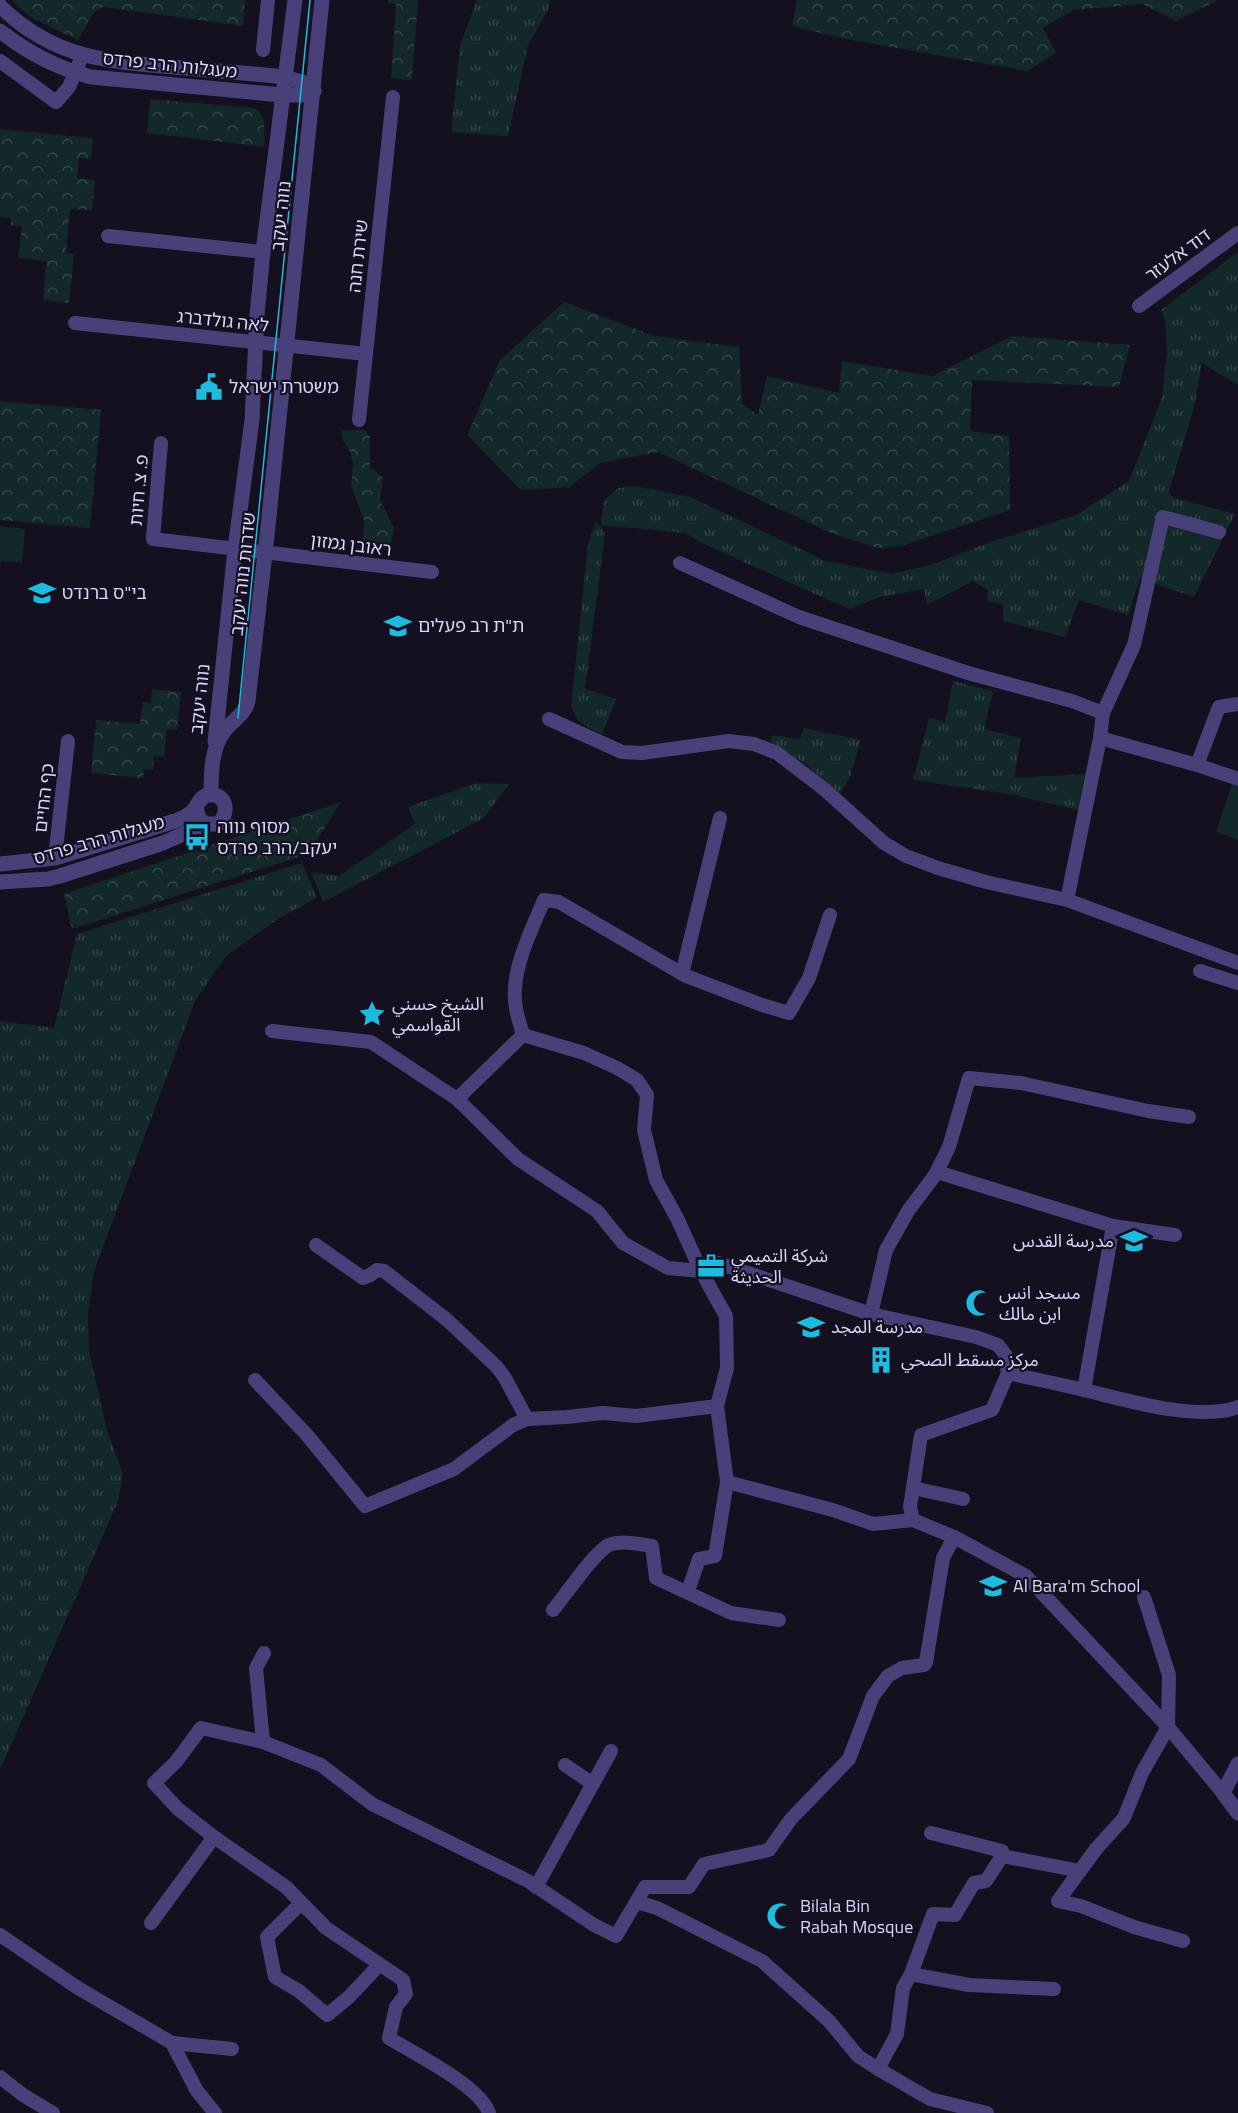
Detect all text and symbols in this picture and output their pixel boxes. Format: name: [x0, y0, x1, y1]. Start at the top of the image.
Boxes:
street label: מעגלות הרב פרדס: [101, 44, 239, 85]
street label: נווה יעקב: [263, 179, 298, 252]
street label: שירת חנה: [340, 218, 375, 294]
street label: דוד אלעזר: [1139, 221, 1216, 288]
street label: לאה גולדברג: [176, 302, 271, 339]
public building icon: משטרת ישראל: [194, 372, 224, 402]
place label: משטרת ישראל: [229, 373, 339, 400]
street label: פ. צ. חיות: [122, 453, 155, 527]
street label: שדרות נווה יעקב: [223, 511, 262, 637]
street label: ראובן גמזון: [309, 526, 393, 563]
school or university icon: בי"ס ברנדט: [27, 578, 57, 608]
place label: בי"ס ברנדט: [62, 579, 147, 606]
school or university icon: ת"ת רב פעלים: [383, 611, 413, 641]
place label: ת"ת רב פעלים: [418, 612, 524, 639]
street label: נווה יעקב: [182, 662, 217, 735]
street label: כף החיים: [26, 762, 61, 834]
street label: מעגלות הרב פרדס: [30, 808, 168, 871]
place label: מסוף נווה יעקב/הרב פרדס: [217, 813, 337, 861]
bus stop icon: מסוף נווה יעקב/הרב פרדס: [182, 822, 212, 852]
place label: الشيخ حسني القواسمي: [392, 990, 484, 1038]
place icon: الشيخ حسني القواسمي: [357, 999, 387, 1029]
school or university icon: مدرسة القدس: [1119, 1226, 1149, 1256]
place label: مدرسة القدس: [1013, 1227, 1114, 1254]
place label: شركة التميمي الحديثة: [731, 1242, 828, 1290]
office icon: شركة التميمي الحديثة: [696, 1251, 726, 1281]
place label: مسجد انس ابن مالك: [999, 1279, 1081, 1327]
mosque icon: مسجد انس ابن مالك: [964, 1288, 994, 1318]
school or university icon: مدرسة المجد: [796, 1312, 826, 1342]
place label: مدرسة المجد: [831, 1313, 923, 1340]
building icon: مركز مسقط الصحي: [866, 1345, 896, 1375]
place label: مركز مسقط الصحي: [901, 1346, 1039, 1373]
school or university icon: Al Bara'm School: [978, 1571, 1008, 1601]
place label: Al Bara'm School: [1013, 1572, 1140, 1599]
place label: Bilala Bin Rabah Mosque: [800, 1892, 913, 1940]
mosque icon: Bilala Bin Rabah Mosque: [765, 1901, 795, 1931]

